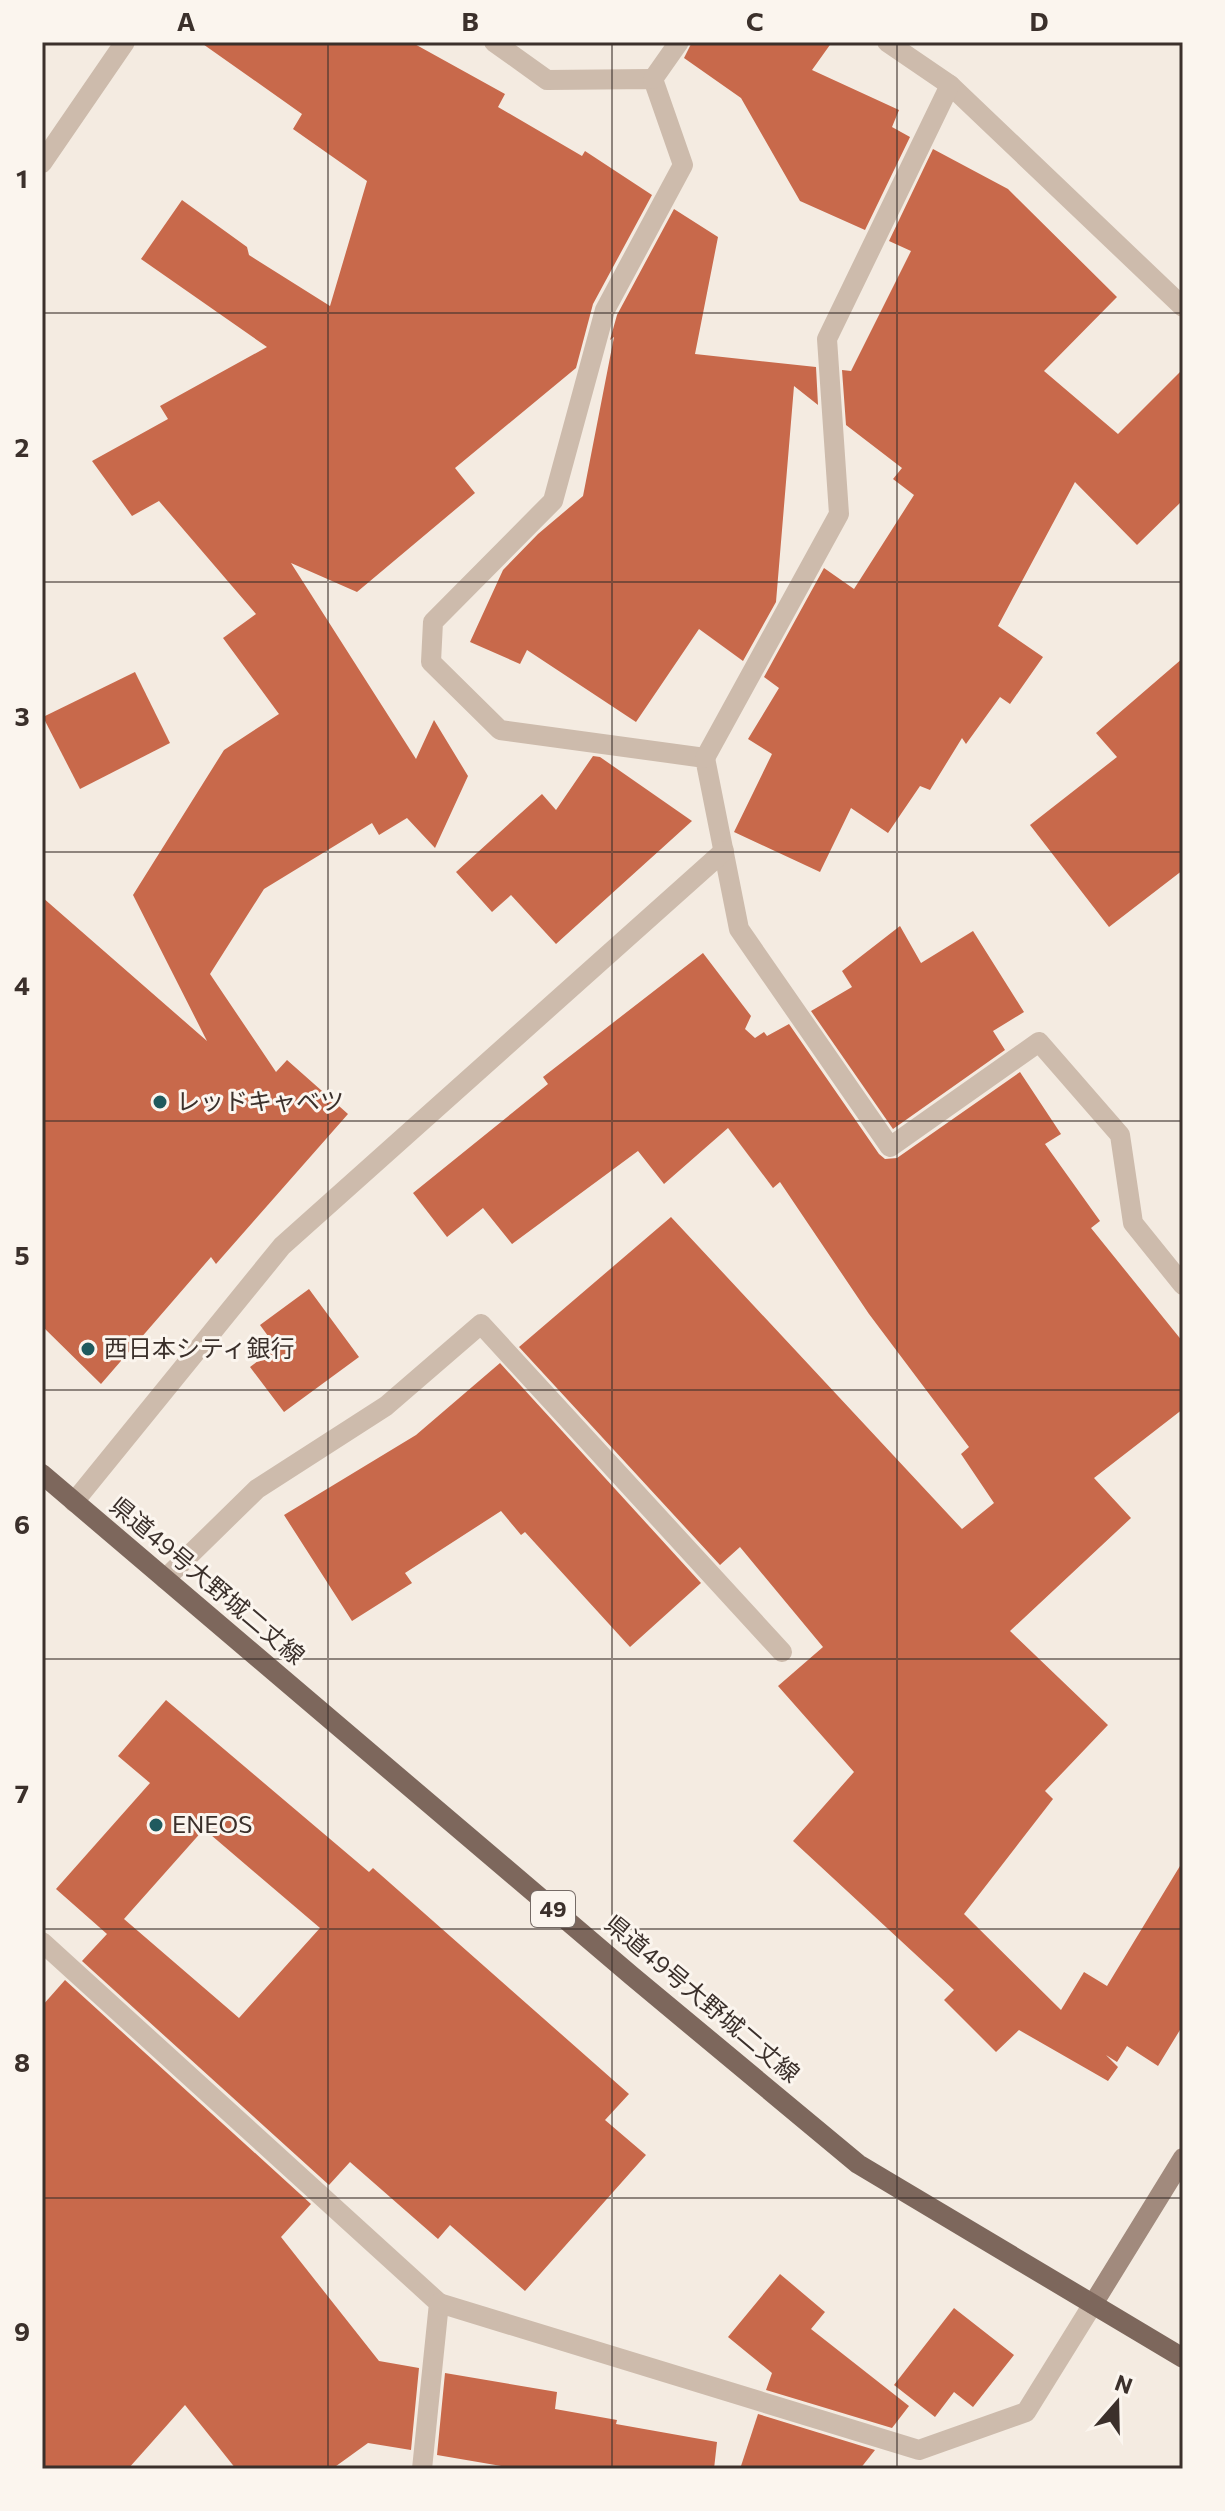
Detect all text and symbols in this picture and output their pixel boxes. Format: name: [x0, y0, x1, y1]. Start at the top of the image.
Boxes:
text: A: [177, 5, 196, 36]
text: B: [461, 5, 479, 36]
text: C: [746, 5, 764, 36]
text: D: [1029, 5, 1049, 36]
text: 1: [16, 162, 28, 193]
text: 2: [15, 431, 29, 462]
text: 3: [14, 700, 30, 731]
text: 4: [14, 969, 30, 1000]
place label: レッドキャベツ: [176, 1086, 344, 1115]
marker: レッドキャベツ: [151, 1093, 169, 1111]
text: 5: [14, 1239, 30, 1270]
place label: 西日本シティ銀行: [104, 1333, 295, 1362]
marker: 西日本シティ銀行: [79, 1340, 97, 1358]
street label: 県道49号大野城二丈線: [105, 1490, 311, 1670]
text: 6: [14, 1508, 30, 1539]
text: 7: [15, 1777, 29, 1808]
place label: ENEOS: [172, 1809, 252, 1838]
marker: ENEOS: [147, 1816, 165, 1834]
road number: 49: [531, 1891, 575, 1927]
street label: 県道49号大野城二丈線: [600, 1908, 806, 2088]
text: 8: [14, 2046, 30, 2077]
text: 9: [14, 2315, 30, 2346]
north arrow: [1077, 2363, 1157, 2443]
text: N: [1112, 2368, 1136, 2399]

